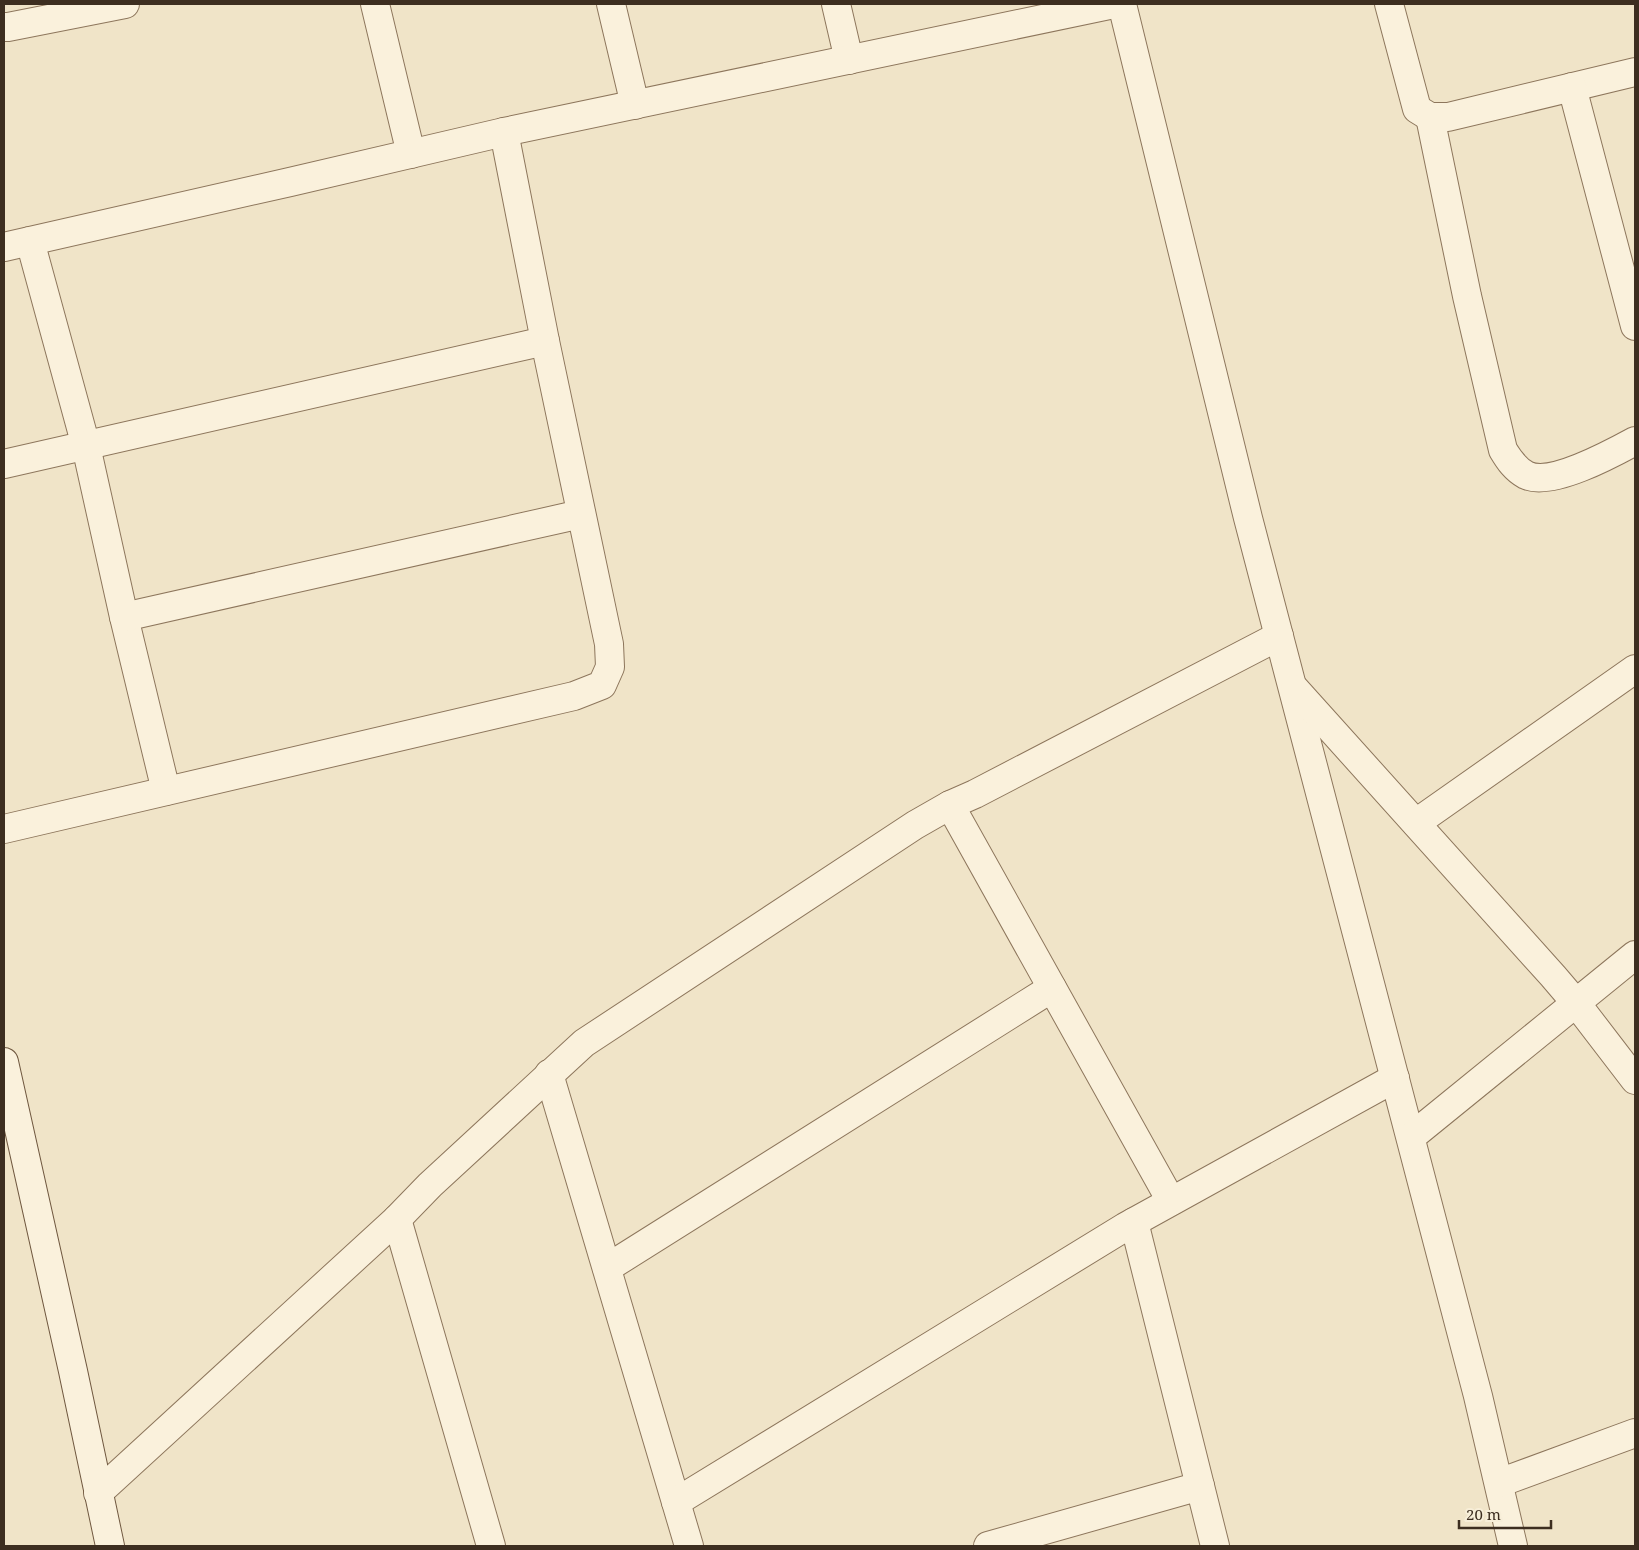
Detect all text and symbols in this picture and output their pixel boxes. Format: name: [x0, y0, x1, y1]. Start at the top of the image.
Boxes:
scale bar: [1459, 1498, 1552, 1530]
text: 20 m: [1466, 1504, 1501, 1524]

